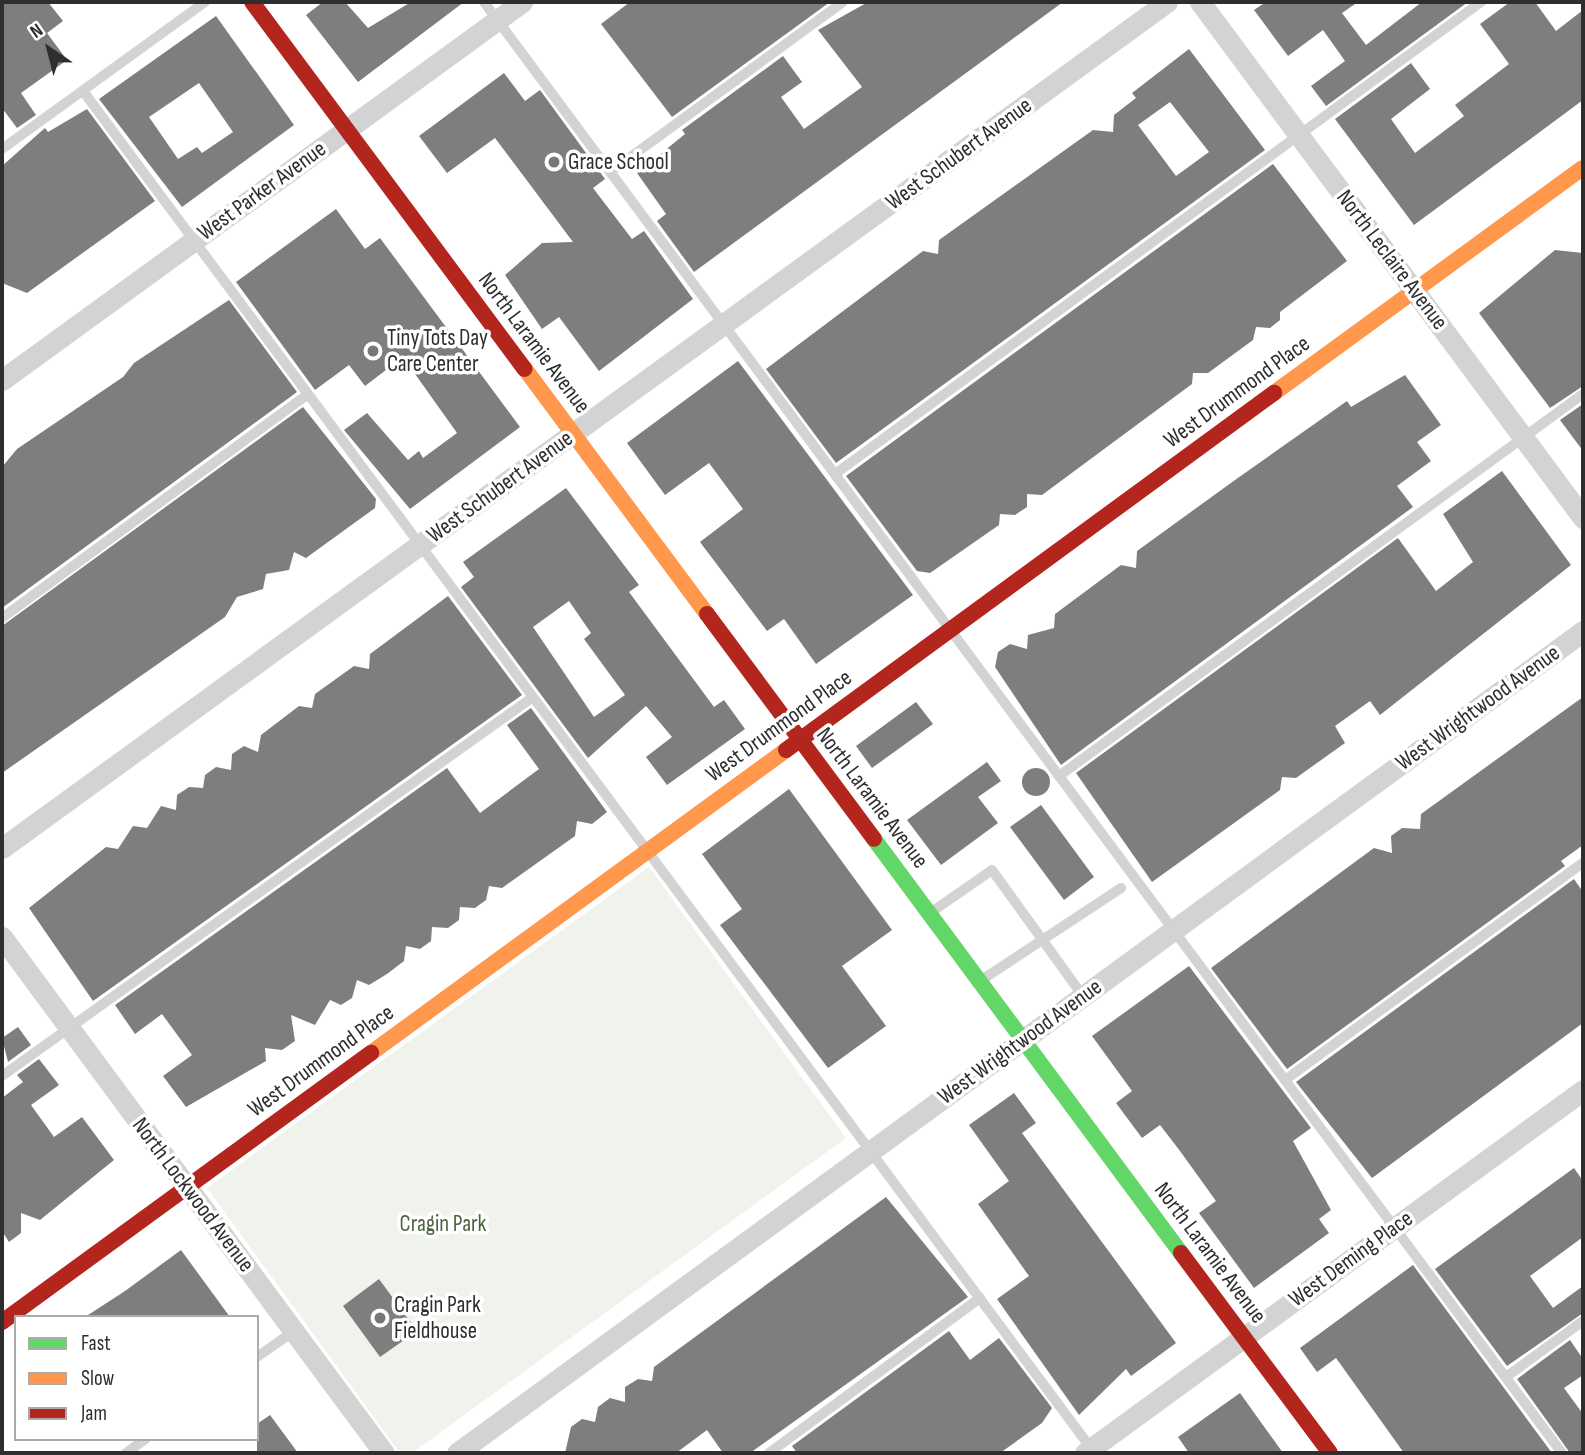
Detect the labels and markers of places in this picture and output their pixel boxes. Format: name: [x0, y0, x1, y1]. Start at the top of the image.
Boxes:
place label: Grace School: [568, 148, 669, 176]
marker: Grace School: [546, 154, 562, 170]
place label: Tiny Tots Day Care Center: [387, 324, 488, 378]
marker: Tiny Tots Day Care Center: [365, 343, 381, 359]
place label: Cragin Park Fieldhouse: [394, 1291, 481, 1345]
marker: Cragin Park Fieldhouse: [372, 1310, 388, 1326]

